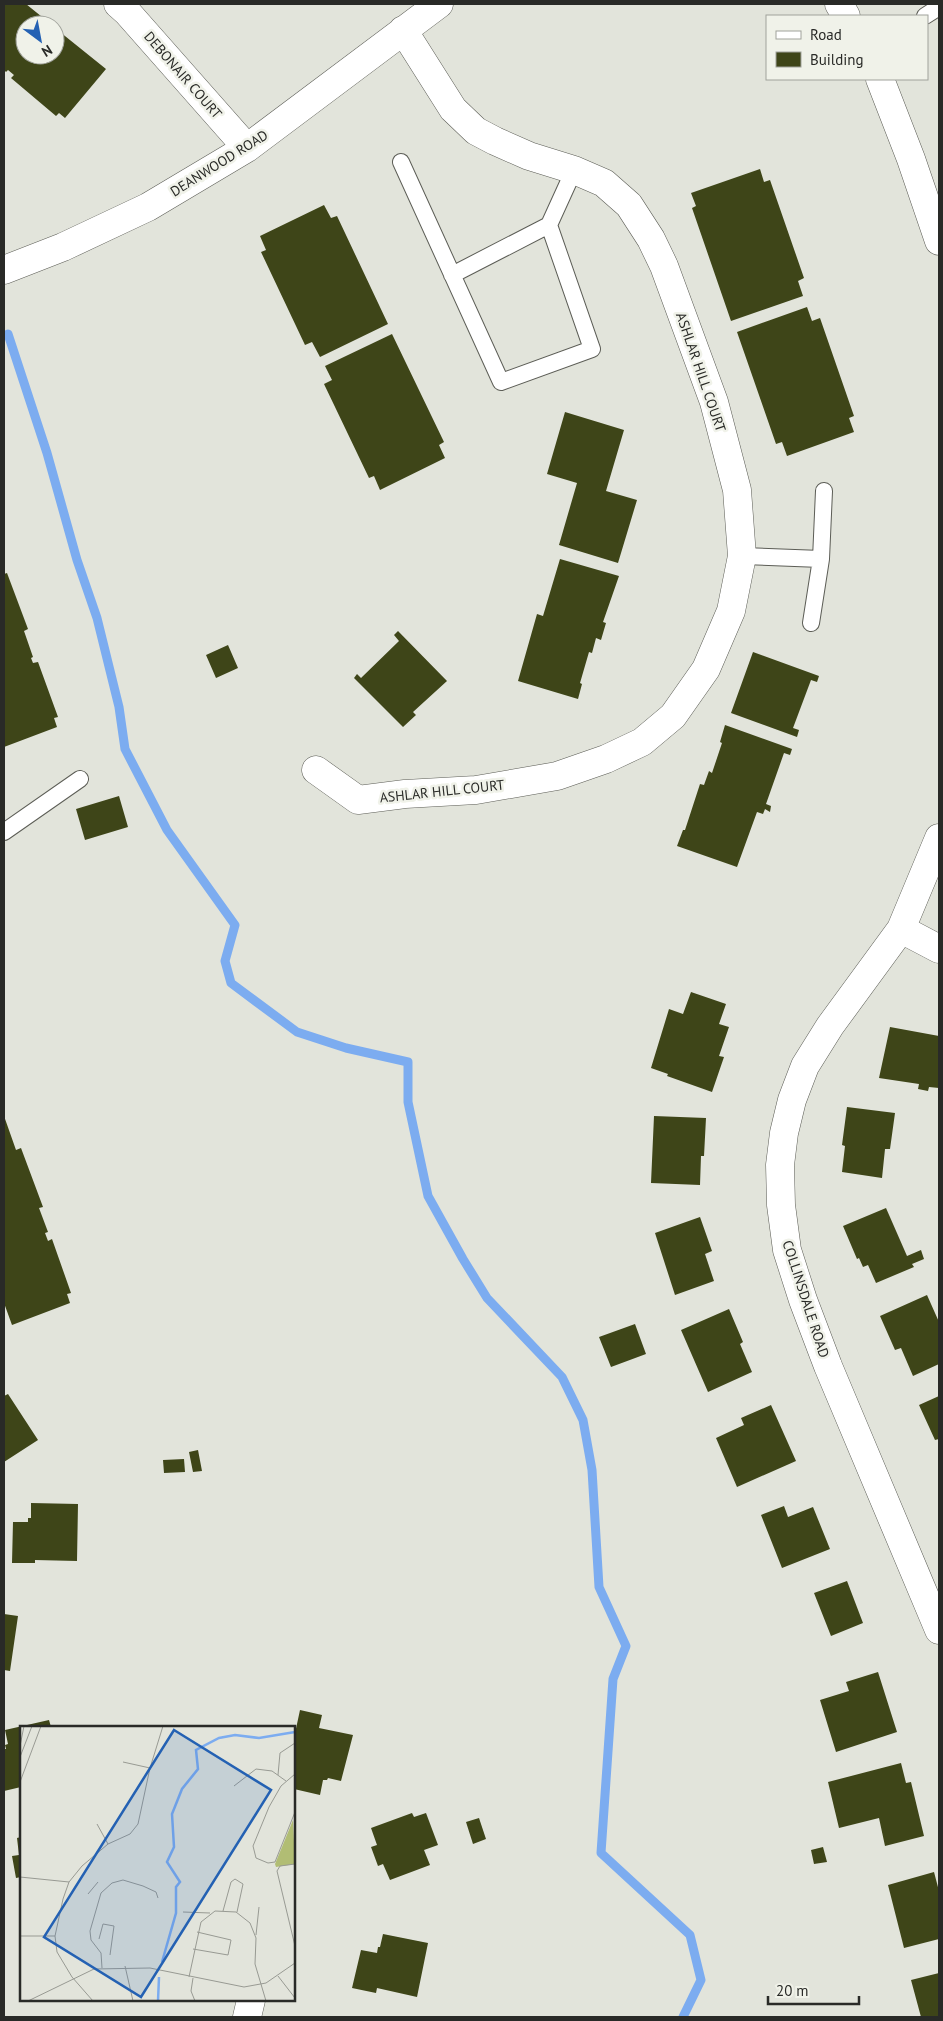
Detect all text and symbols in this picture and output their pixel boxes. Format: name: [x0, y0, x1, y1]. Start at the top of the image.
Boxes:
north arrow: [15, 15, 65, 65]
legend: [766, 15, 928, 80]
text: Road: [810, 25, 842, 44]
street label: DEBONAIR COURT: [140, 28, 226, 122]
text: N: [38, 41, 56, 61]
text: Building: [810, 50, 864, 69]
street label: DEANWOOD ROAD: [167, 126, 271, 200]
street label: ASHLAR HILL COURT: [672, 310, 730, 434]
street label: ASHLAR HILL COURT: [379, 775, 505, 807]
street label: COLLINSDALE ROAD: [779, 1238, 833, 1360]
inset map: [20, 1726, 295, 2001]
scale bar: [768, 1974, 859, 2006]
text: 20 m: [776, 1981, 809, 2000]

